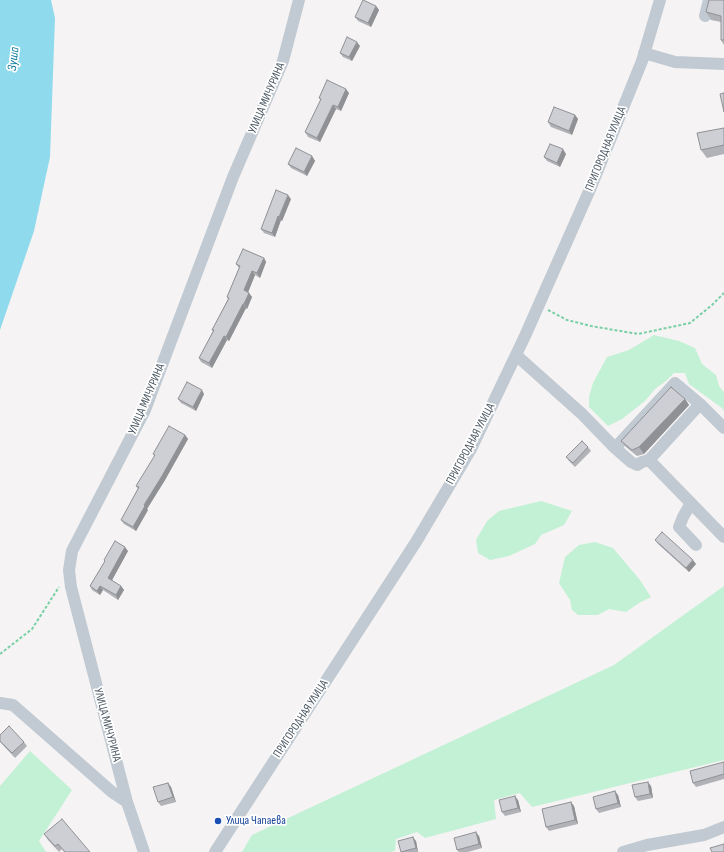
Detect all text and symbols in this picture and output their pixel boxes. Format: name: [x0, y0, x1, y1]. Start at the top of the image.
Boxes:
water label: Зуша: [5, 46, 23, 72]
street label: УЛИЦА МИЧУРИНА: [246, 60, 288, 136]
street label: ПРИГОРОДНАЯ УЛИЦА: [583, 105, 629, 193]
street label: УЛИЦА МИЧУРИНА: [126, 361, 168, 437]
street label: ПРИГОРОДНАЯ УЛИЦА: [444, 401, 498, 487]
street label: ПРИГОРОДНАЯ УЛИЦА: [271, 677, 331, 761]
street label: УЛИЦА МИЧУРИНА: [90, 687, 124, 763]
place label: Улица Чапаева: [226, 814, 286, 828]
marker: Улица Чапаева: [213, 816, 223, 826]

